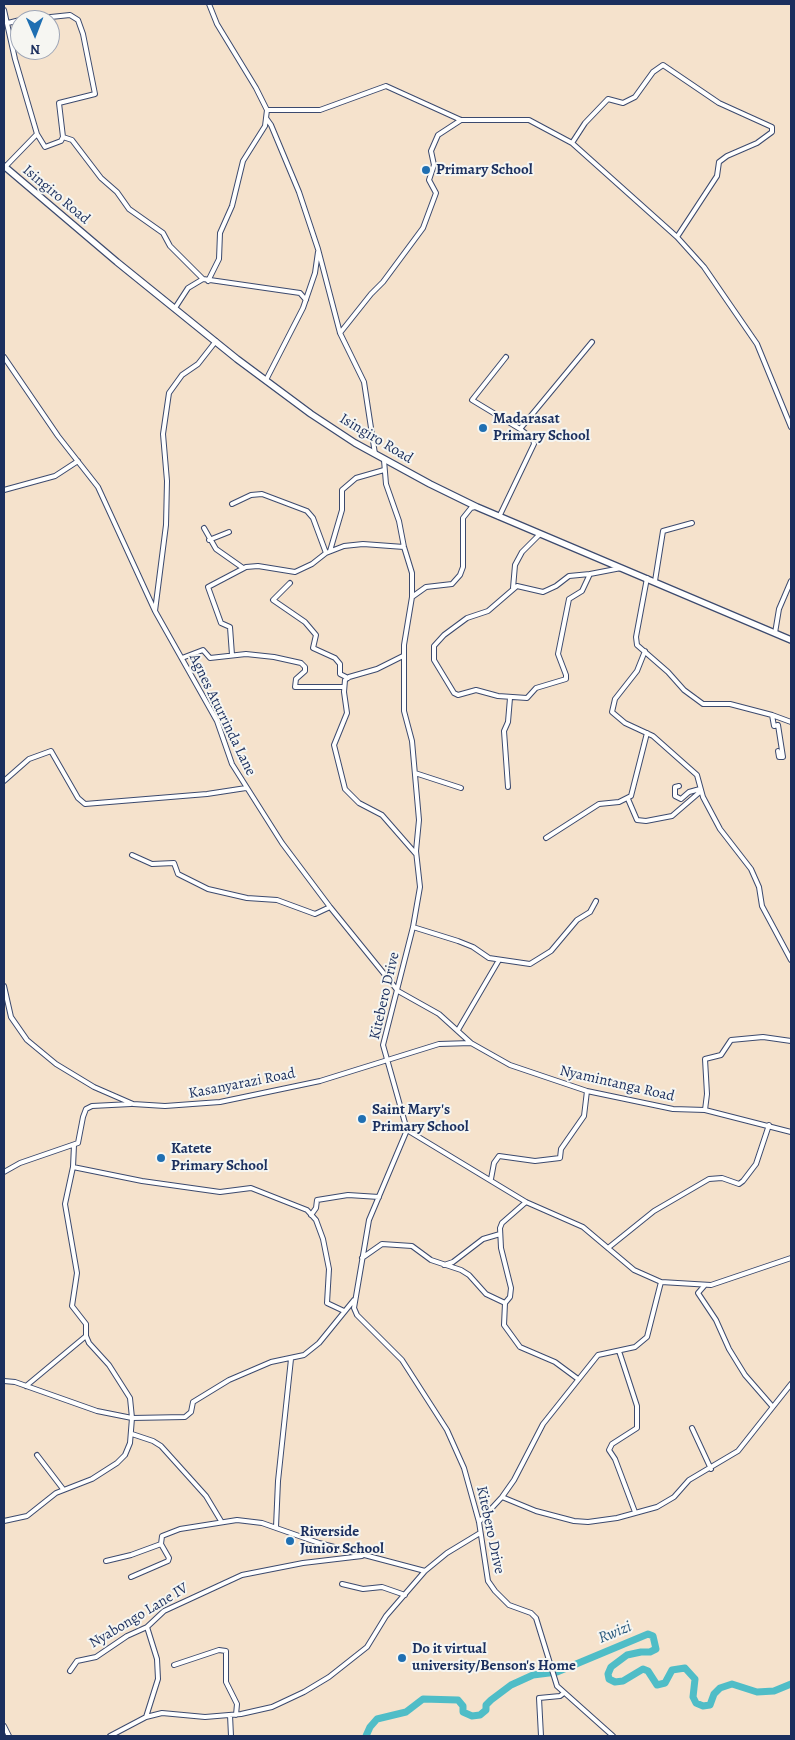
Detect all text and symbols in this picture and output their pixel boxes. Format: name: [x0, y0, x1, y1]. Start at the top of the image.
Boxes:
north arrow: [10, 10, 60, 60]
text: N: [30, 40, 41, 59]
place label: Primary School: [436, 161, 533, 179]
street label: Isingiro Road: [19, 162, 93, 228]
marker: Primary School: [420, 164, 432, 176]
street label: Isingiro Road: [336, 410, 416, 468]
place label: Madarasat Primary School: [493, 410, 590, 445]
marker: Madarasat Primary School: [477, 422, 489, 434]
street label: Agnes Aturrinda Lane: [185, 651, 259, 779]
street label: Kitebero Drive: [366, 950, 404, 1042]
street label: Nyamintanga Road: [558, 1062, 676, 1106]
street label: Kasanyarazi Road: [187, 1065, 297, 1103]
place label: Saint Mary's Primary School: [372, 1101, 469, 1136]
marker: Saint Mary's Primary School: [356, 1113, 368, 1125]
place label: Katete Primary School: [171, 1140, 268, 1175]
marker: Katete Primary School: [155, 1152, 167, 1164]
street label: Kitebero Drive: [472, 1484, 508, 1576]
place label: Riverside Junior School: [300, 1523, 384, 1558]
marker: Riverside Junior School: [284, 1535, 296, 1547]
street label: Nyabongo Lane IV: [86, 1579, 192, 1653]
water label: Rwizi: [596, 1618, 634, 1648]
place label: Do it virtual university/Benson's Home: [412, 1640, 576, 1675]
marker: Do it virtual university/Benson's Home: [396, 1652, 408, 1664]

